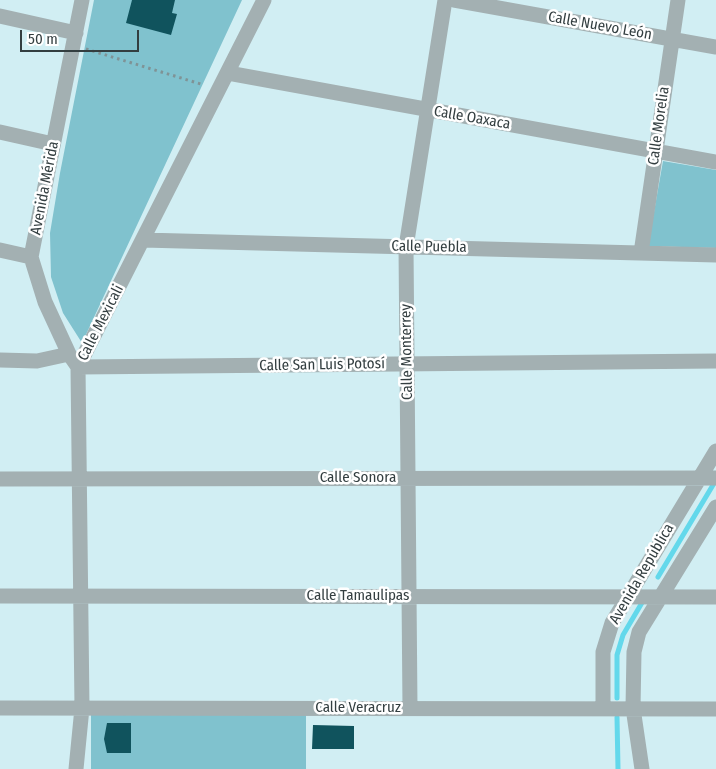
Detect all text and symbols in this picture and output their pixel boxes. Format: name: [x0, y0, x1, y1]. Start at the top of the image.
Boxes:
street label: Calle Nuevo León: [547, 8, 653, 44]
scale bar: [22, 20, 141, 52]
text: 50 m: [28, 30, 58, 48]
street label: Calle Morelia: [645, 85, 673, 167]
street label: Calle Oaxaca: [432, 102, 512, 134]
street label: Avenida Mérida: [27, 140, 63, 236]
street label: Calle Puebla: [391, 237, 467, 257]
street label: Calle Mexicali: [74, 282, 128, 364]
street label: Calle Monterrey: [397, 304, 417, 400]
street label: Calle San Luis Potosí: [259, 355, 385, 375]
street label: Calle Sonora: [320, 469, 396, 487]
street label: Avenida República: [606, 521, 678, 627]
street label: Calle Tamaulipas: [307, 587, 409, 605]
street label: Calle Veracruz: [315, 699, 401, 717]

